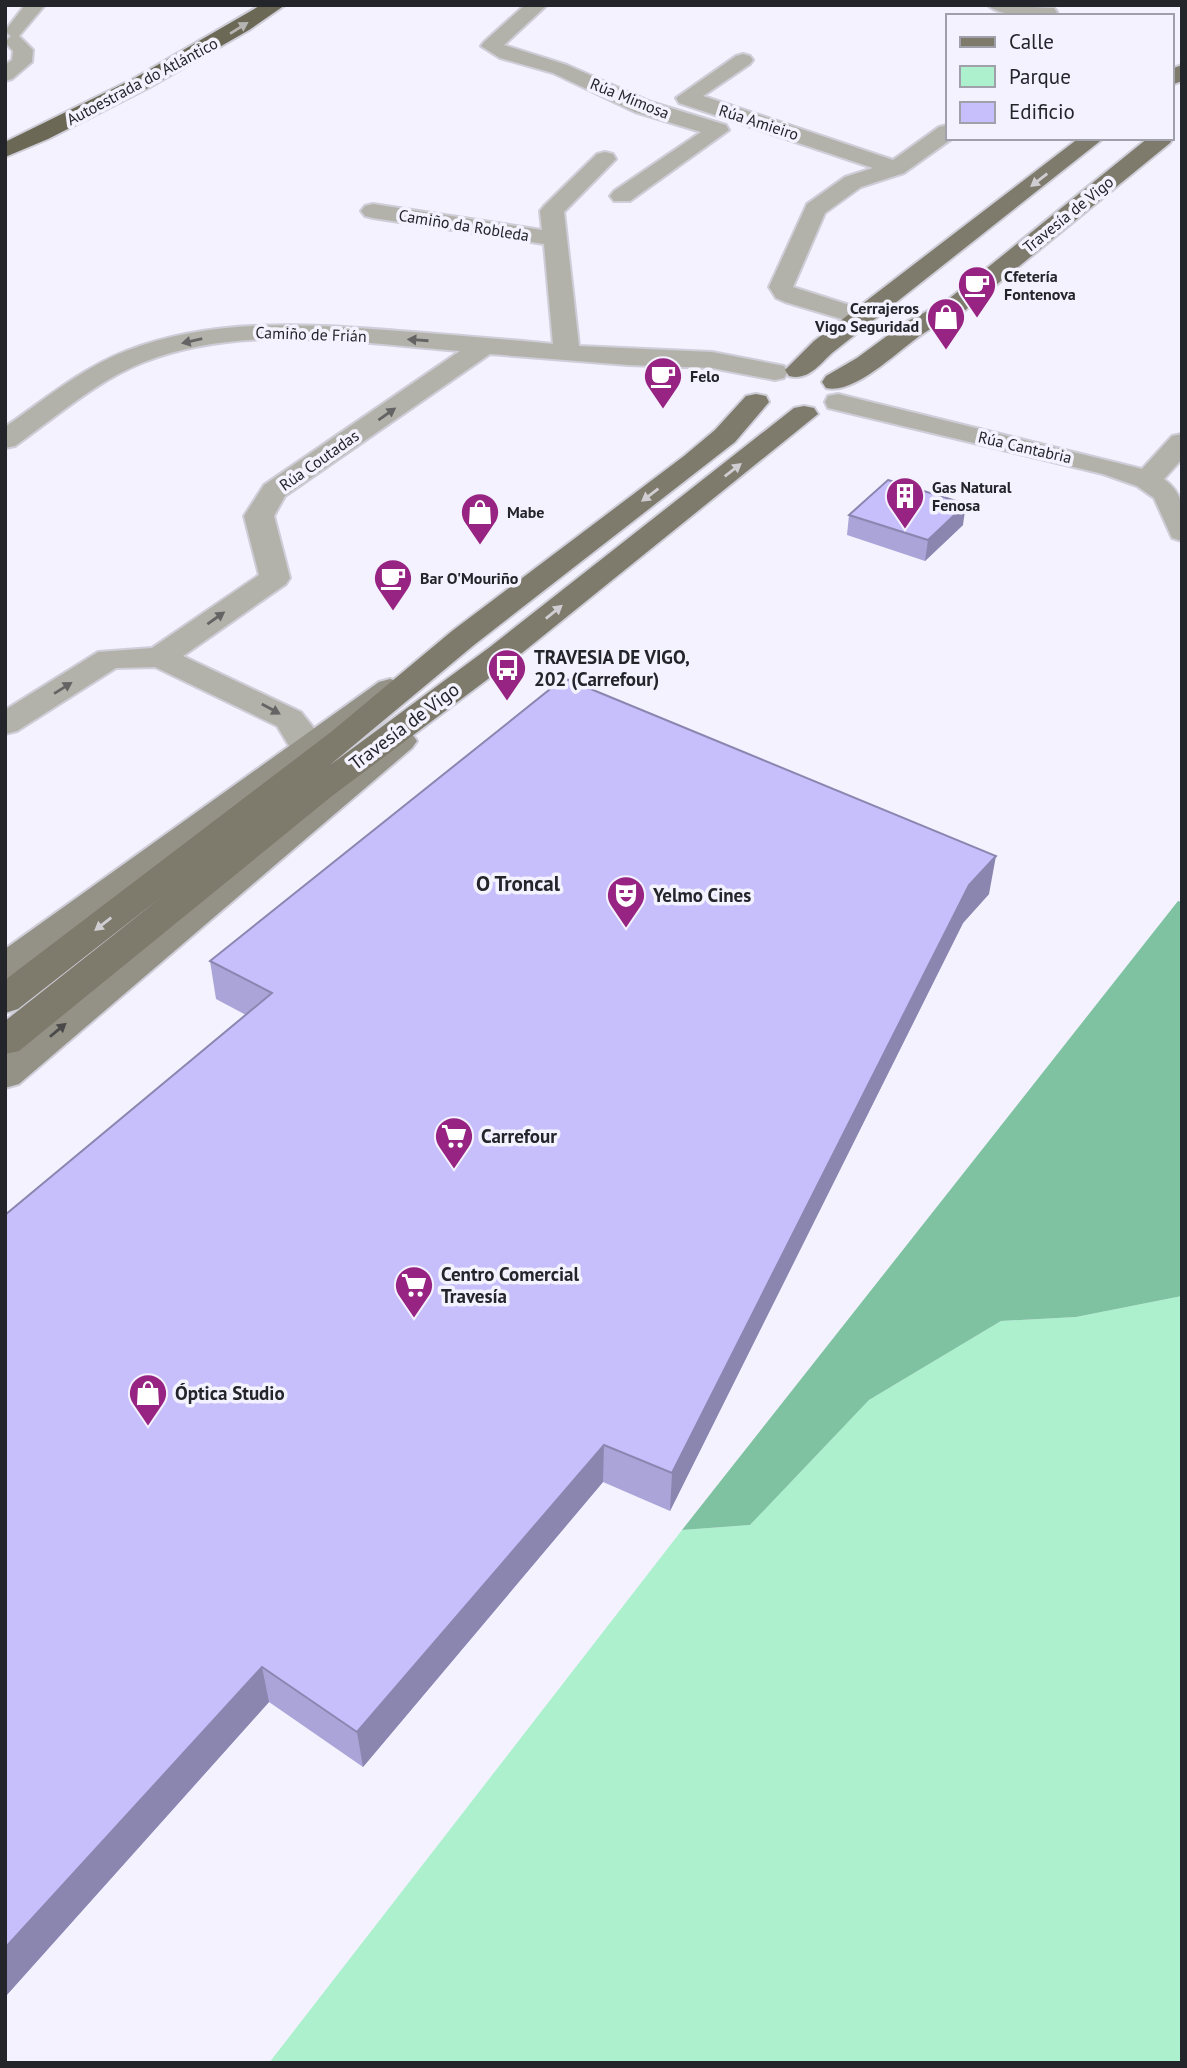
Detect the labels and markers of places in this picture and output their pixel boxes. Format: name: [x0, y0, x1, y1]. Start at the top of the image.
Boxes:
cafe icon: Cfetería Fontenova: [956, 264, 998, 319]
place label: Cfetería Fontenova: [1004, 266, 1076, 304]
shop icon: Cerrajeros Vigo Seguridad: [925, 296, 967, 351]
place label: Cerrajeros Vigo Seguridad: [814, 298, 919, 336]
cafe icon: Felo: [642, 355, 684, 410]
place label: Felo: [690, 366, 720, 386]
building icon: Gas Natural Fenosa: [884, 475, 926, 530]
place label: Gas Natural Fenosa: [932, 477, 1012, 515]
shop icon: Mabe: [459, 491, 501, 546]
place label: Mabe: [507, 502, 544, 522]
cafe icon: Bar O'Mouriño: [372, 557, 414, 612]
place label: Bar O'Mouriño: [420, 568, 519, 588]
place label: TRAVESIA DE VIGO, 202 (Carrefour): [534, 645, 690, 691]
bus stop icon: TRAVESIA DE VIGO, 202 (Carrefour): [486, 647, 528, 702]
theatre icon: Yelmo Cines: [605, 874, 647, 929]
place label: Yelmo Cines: [652, 883, 751, 907]
supermarket icon: Carrefour: [433, 1115, 475, 1170]
place label: Carrefour: [481, 1124, 557, 1148]
place label: Centro Comercial Travesía: [441, 1262, 580, 1308]
supermarket icon: Centro Comercial Travesía: [393, 1264, 435, 1319]
shop icon: Óptica Studio: [127, 1372, 169, 1427]
place label: Óptica Studio: [175, 1381, 285, 1405]

